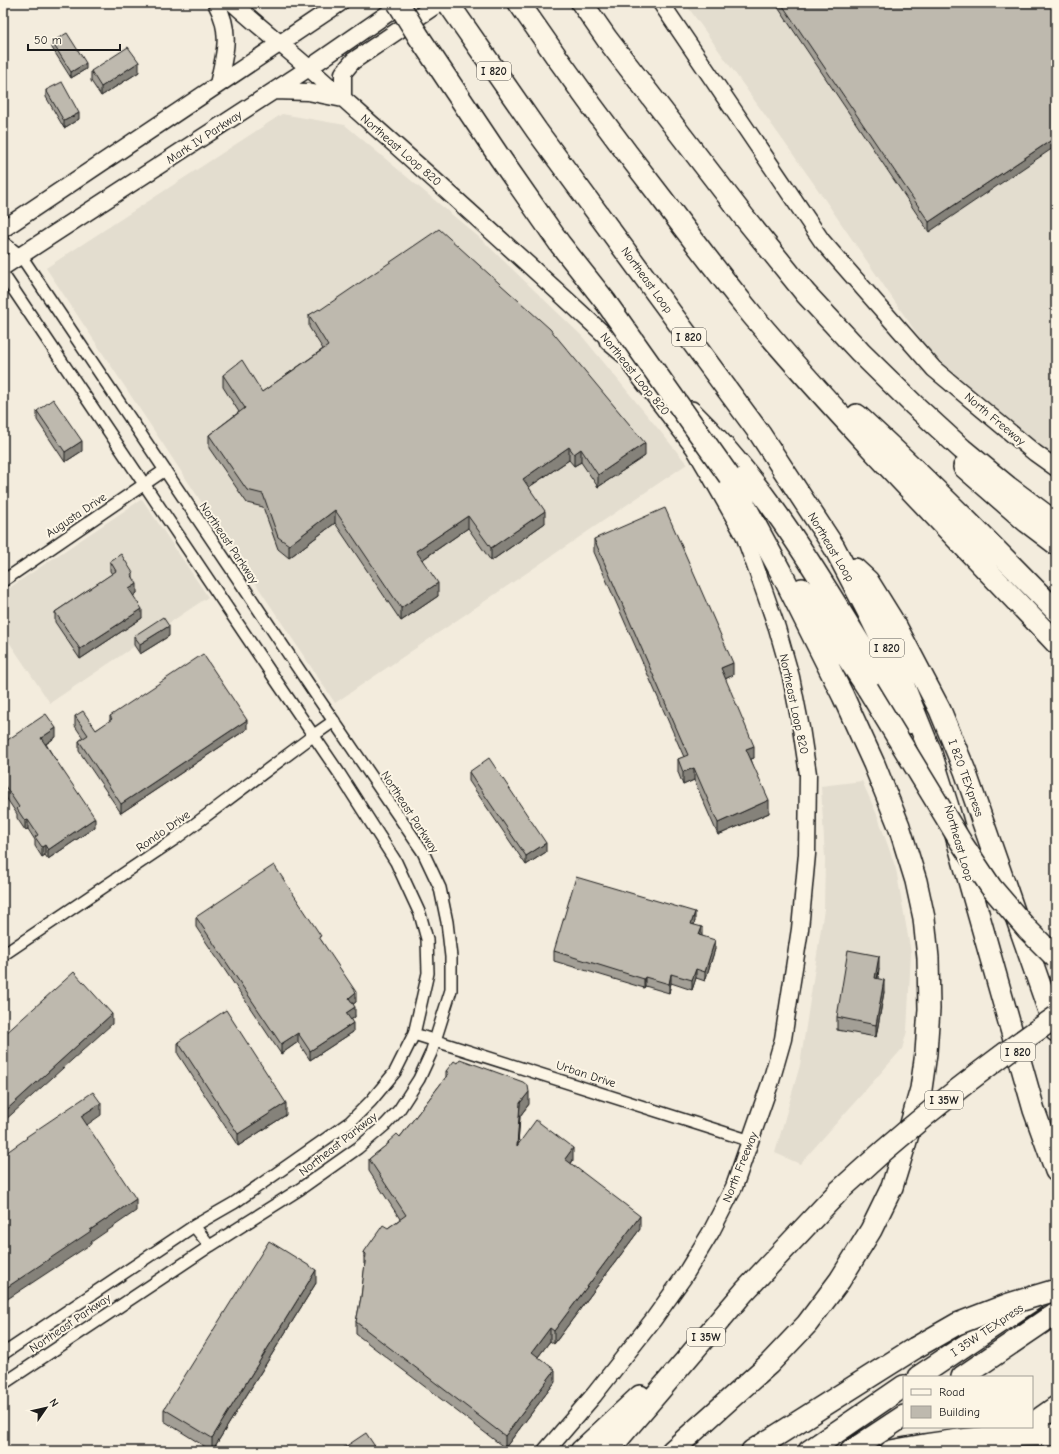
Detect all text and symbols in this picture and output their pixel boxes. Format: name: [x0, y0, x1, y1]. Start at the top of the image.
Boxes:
scale bar: [28, 26, 120, 52]
text: 50 m: [34, 33, 62, 47]
road number: I 820: [477, 62, 511, 80]
street label: Mark IV Parkway: [164, 107, 245, 167]
street label: Northeast Loop 820: [358, 111, 444, 189]
street label: Northeast Loop: [618, 244, 676, 316]
road number: I 820: [672, 328, 706, 346]
street label: Northeast Loop 820: [597, 330, 673, 418]
street label: North Freeway: [962, 390, 1029, 449]
street label: Augusta Drive: [43, 490, 109, 540]
street label: Northeast Parkway: [197, 500, 262, 587]
street label: Northeast Loop: [805, 510, 857, 584]
road number: I 820: [870, 639, 904, 657]
street label: Northeast Loop 820: [777, 653, 811, 755]
street label: I 820 TEXpress: [946, 737, 986, 819]
street label: Northeast Parkway: [378, 768, 442, 856]
street label: Northeast Loop: [941, 803, 977, 883]
street label: Rondo Drive: [133, 807, 193, 855]
road number: I 820: [1001, 1043, 1035, 1061]
street label: Urban Drive: [554, 1058, 618, 1090]
road number: I 35W: [925, 1091, 963, 1109]
street label: Northeast Parkway: [296, 1109, 380, 1179]
street label: North Freeway: [719, 1129, 761, 1204]
street label: Northeast Parkway: [27, 1290, 114, 1355]
street label: I 35W TEXpress: [948, 1301, 1026, 1359]
road number: I 35W: [687, 1328, 725, 1346]
legend: [903, 1376, 1033, 1428]
text: Road: [939, 1385, 965, 1399]
north arrow: [26, 1388, 66, 1428]
text: N: [46, 1396, 61, 1409]
text: Building: [939, 1405, 980, 1419]

